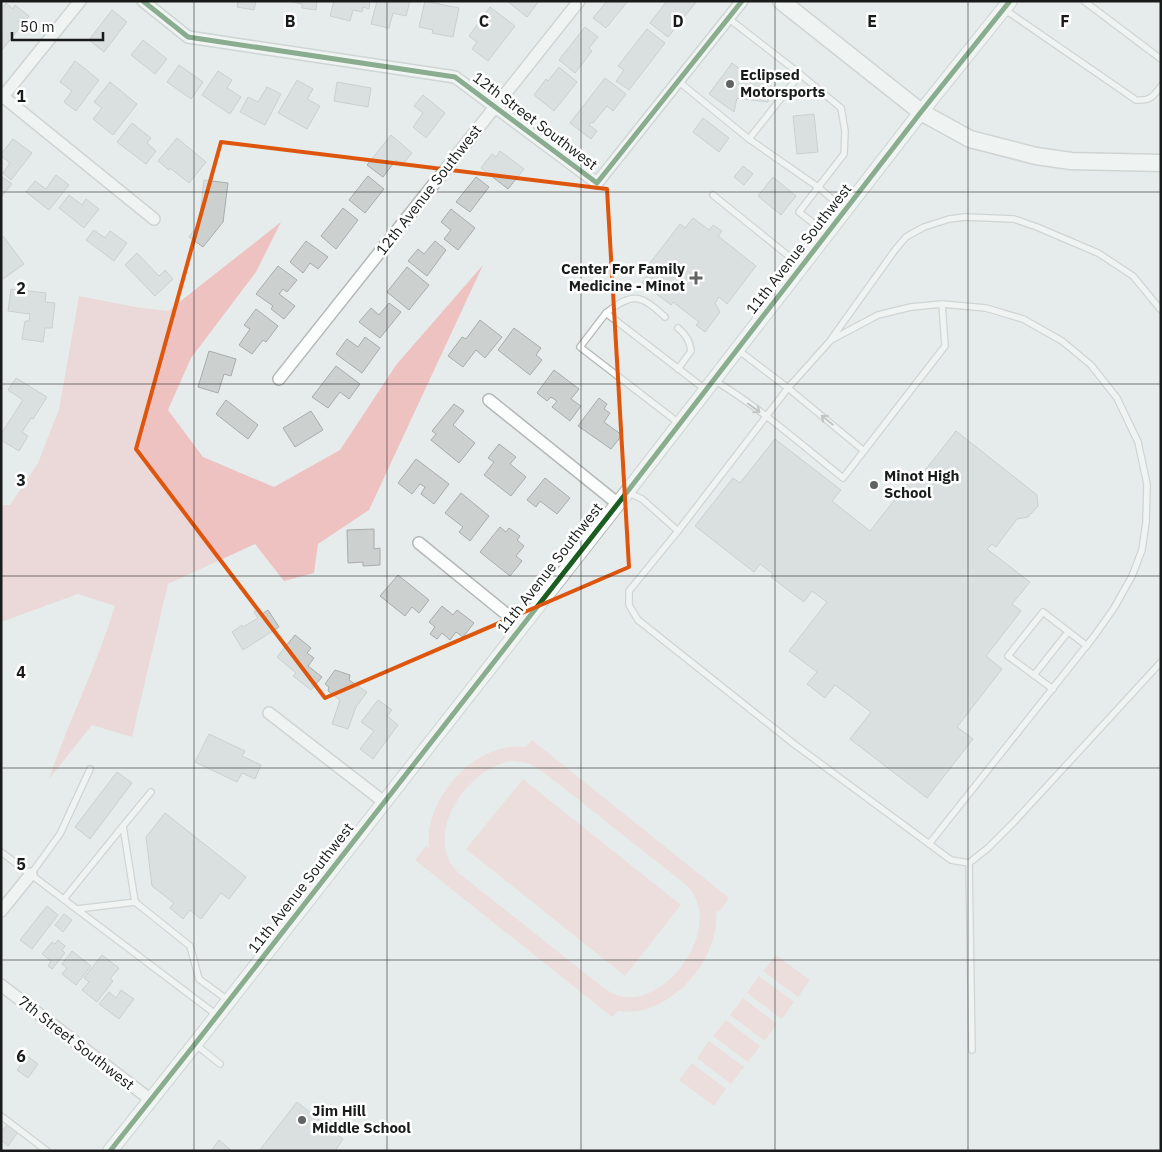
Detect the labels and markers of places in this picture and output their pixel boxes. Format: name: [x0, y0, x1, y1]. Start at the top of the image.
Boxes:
place label: Eclipsed Motorsports: [740, 65, 826, 101]
marker: Eclipsed Motorsports: [724, 78, 736, 90]
place label: Center For Family Medicine - Minot: [561, 259, 685, 295]
marker: Center For Family Medicine - Minot: [689, 271, 703, 285]
place label: Minot High School: [884, 466, 960, 502]
marker: Minot High School: [868, 479, 880, 491]
place label: Jim Hill Middle School: [312, 1101, 411, 1137]
marker: Jim Hill Middle School: [296, 1114, 308, 1126]

